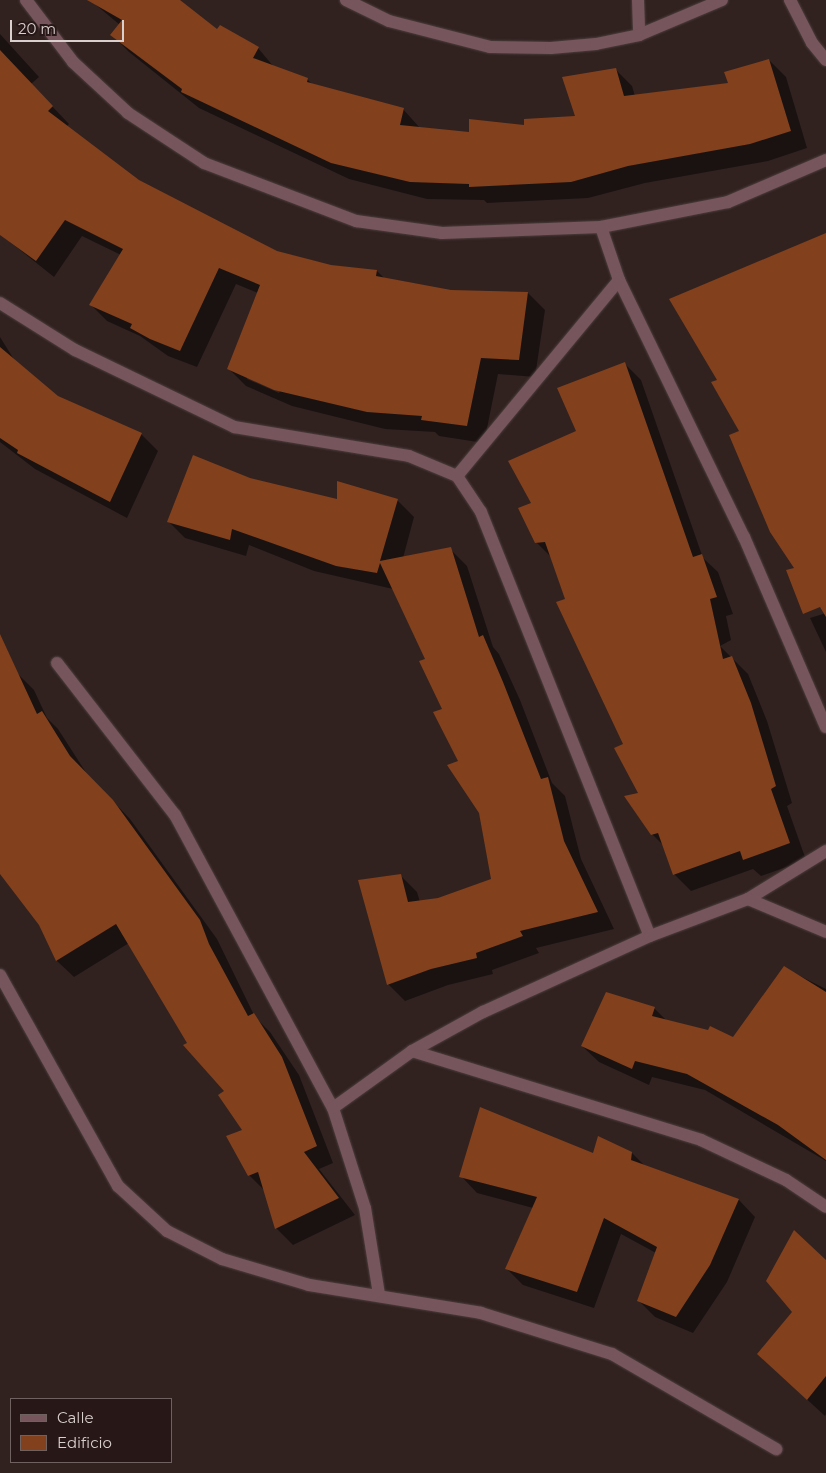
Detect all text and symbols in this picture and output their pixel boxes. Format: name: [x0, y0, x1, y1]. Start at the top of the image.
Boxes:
scale bar: [12, 10, 126, 42]
text: 20 m: [18, 19, 56, 38]
legend: [10, 1398, 172, 1463]
text: Calle: [57, 1408, 94, 1427]
text: Edificio: [57, 1433, 112, 1452]

